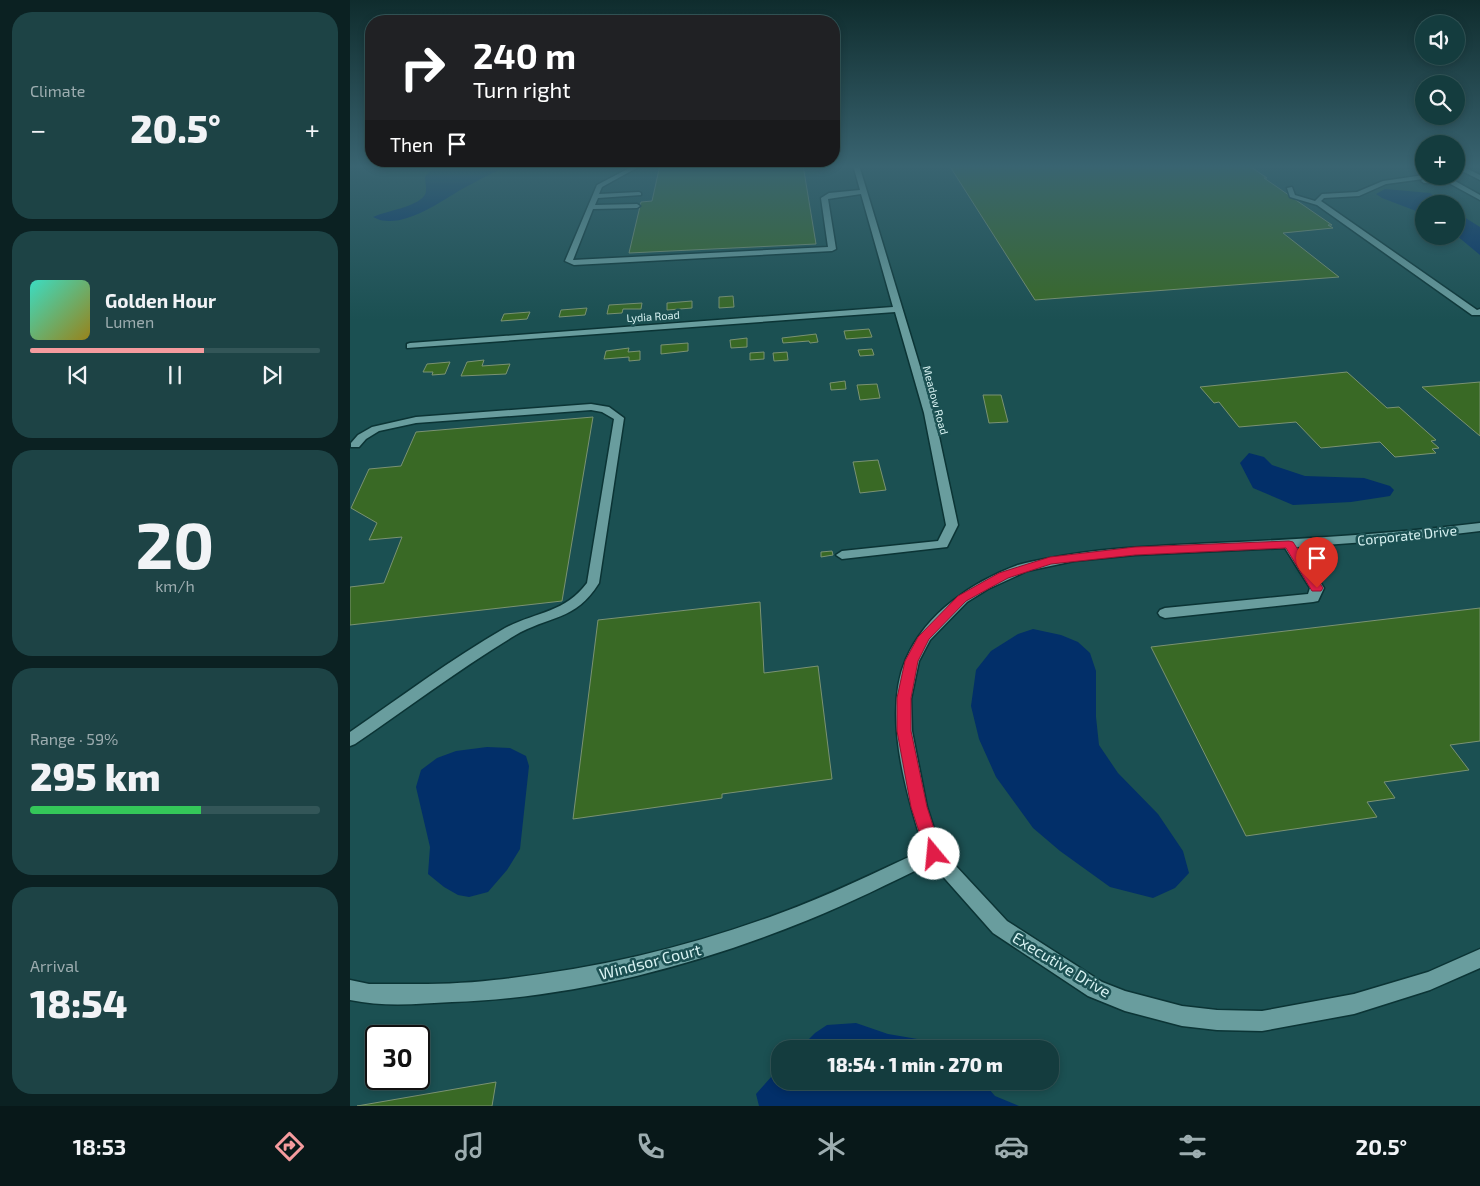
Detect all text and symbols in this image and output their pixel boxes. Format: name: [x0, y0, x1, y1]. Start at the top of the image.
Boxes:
map controls: [1415, 15, 1465, 245]
button: sound: [1415, 15, 1465, 65]
text: 240 m: [473, 34, 576, 76]
icon: right: [390, 35, 455, 100]
button: search: [1415, 75, 1465, 125]
text: Turn right: [473, 76, 571, 102]
text: Climate: [30, 81, 85, 100]
text: 20.5°: [130, 105, 221, 151]
text: −: [30, 112, 46, 146]
text: +: [305, 112, 320, 146]
icon: arrive: [443, 130, 471, 158]
text: Then: [390, 133, 433, 156]
button: +: [1415, 135, 1465, 185]
button: −: [1415, 195, 1465, 245]
text: Golden Hour: [105, 289, 216, 312]
street label: Lydia Road: [626, 308, 680, 324]
text: Lumen: [105, 312, 154, 331]
icon: previous: [64, 361, 92, 389]
icon: pause: [161, 361, 189, 389]
icon: next: [258, 361, 286, 389]
street label: Meadow Road: [921, 364, 951, 436]
text: 20: [136, 504, 214, 582]
street label: Corporate Drive: [1356, 521, 1458, 549]
pin: [1296, 537, 1338, 588]
icon: arrive: [1303, 544, 1331, 572]
text: km/h: [155, 576, 195, 595]
text: Range · 59%: [30, 729, 118, 748]
text: 295 km: [30, 753, 161, 799]
position arrow: [907, 827, 959, 879]
street label: Executive Drive: [1009, 927, 1115, 1001]
street label: Windsor Court: [597, 939, 703, 983]
text: Arrival: [30, 956, 79, 975]
text: 18:54: [30, 980, 127, 1026]
speed limit sign: 30: [365, 1025, 430, 1090]
text: 18:54 · 1 min · 270 m: [827, 1053, 1003, 1076]
icon: directions: [272, 1129, 307, 1164]
icon: music: [452, 1129, 487, 1164]
icon: phone: [633, 1129, 668, 1164]
icon: climate: [814, 1129, 849, 1164]
icon: car: [994, 1129, 1029, 1164]
icon: filters: [1175, 1129, 1210, 1164]
text: 18:53: [73, 1133, 126, 1159]
text: 20.5°: [1355, 1133, 1407, 1159]

